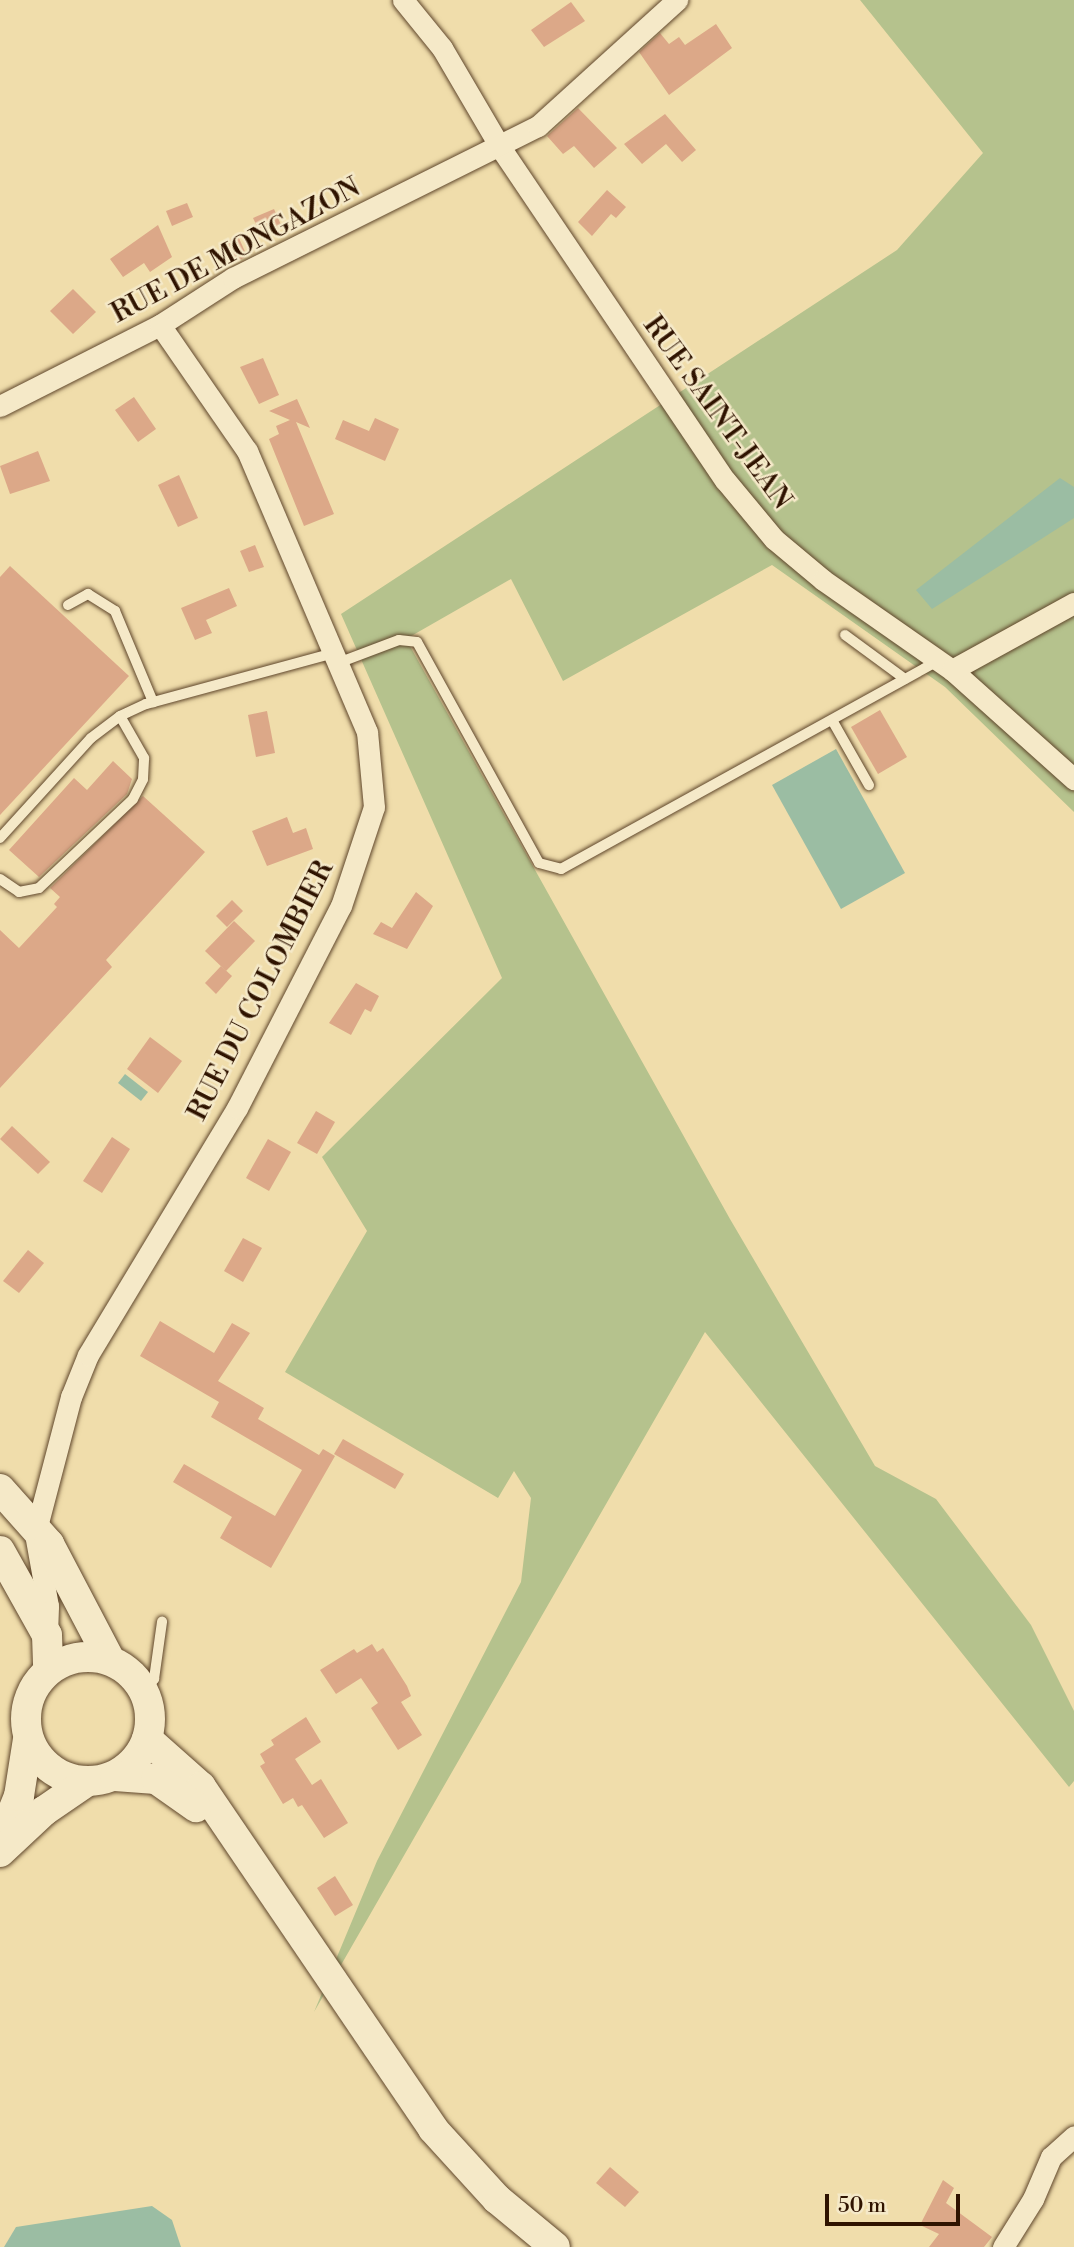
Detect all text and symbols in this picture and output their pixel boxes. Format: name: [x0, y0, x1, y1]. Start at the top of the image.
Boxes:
street label: RUE DE MONGAZON: [106, 171, 366, 331]
street label: RUE SAINT-JEAN: [635, 310, 799, 516]
street label: RUE DU COLOMBIER: [181, 856, 341, 1126]
scale bar: [829, 2180, 964, 2224]
text: 50 m: [838, 2193, 886, 2219]

